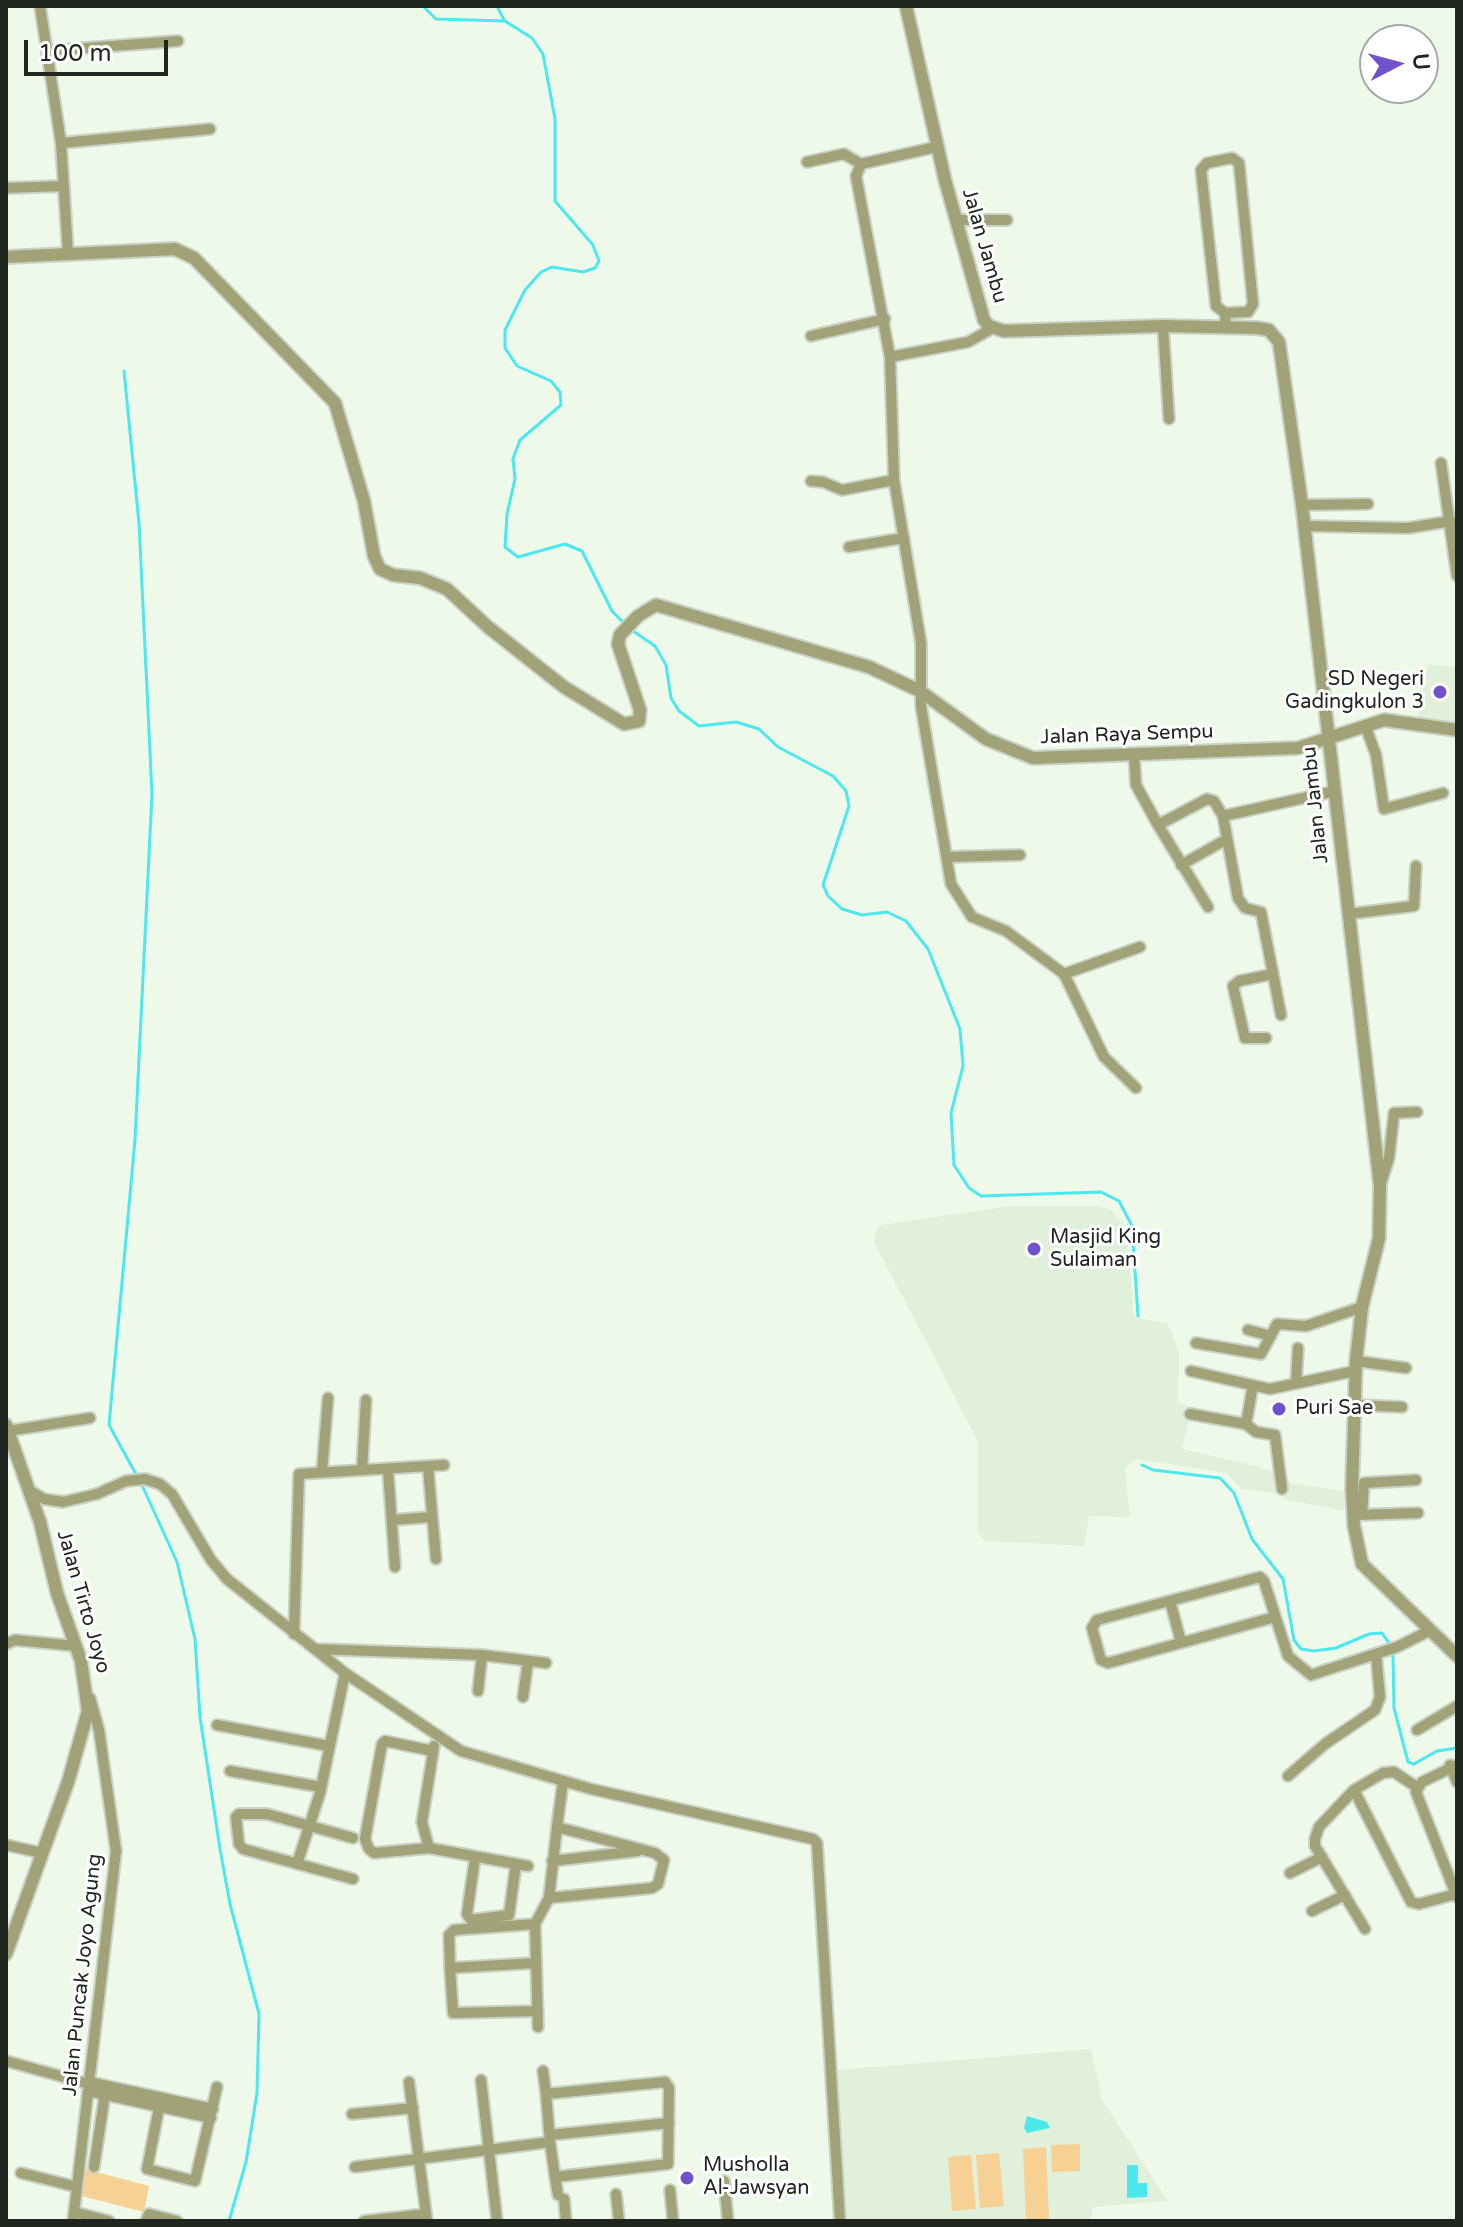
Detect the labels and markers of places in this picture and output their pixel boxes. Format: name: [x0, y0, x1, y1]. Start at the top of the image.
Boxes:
place label: SD Negeri Gadingkulon 3: [1285, 668, 1424, 715]
marker: SD Negeri Gadingkulon 3: [1431, 683, 1449, 701]
place label: Masjid King Sulaiman: [1050, 1226, 1161, 1273]
marker: Masjid King Sulaiman: [1025, 1240, 1043, 1258]
place label: Puri Sae: [1295, 1397, 1373, 1421]
marker: Puri Sae: [1270, 1400, 1288, 1418]
place label: Musholla Al-Jawsyan: [703, 2154, 810, 2201]
marker: Musholla Al-Jawsyan: [678, 2169, 696, 2187]

